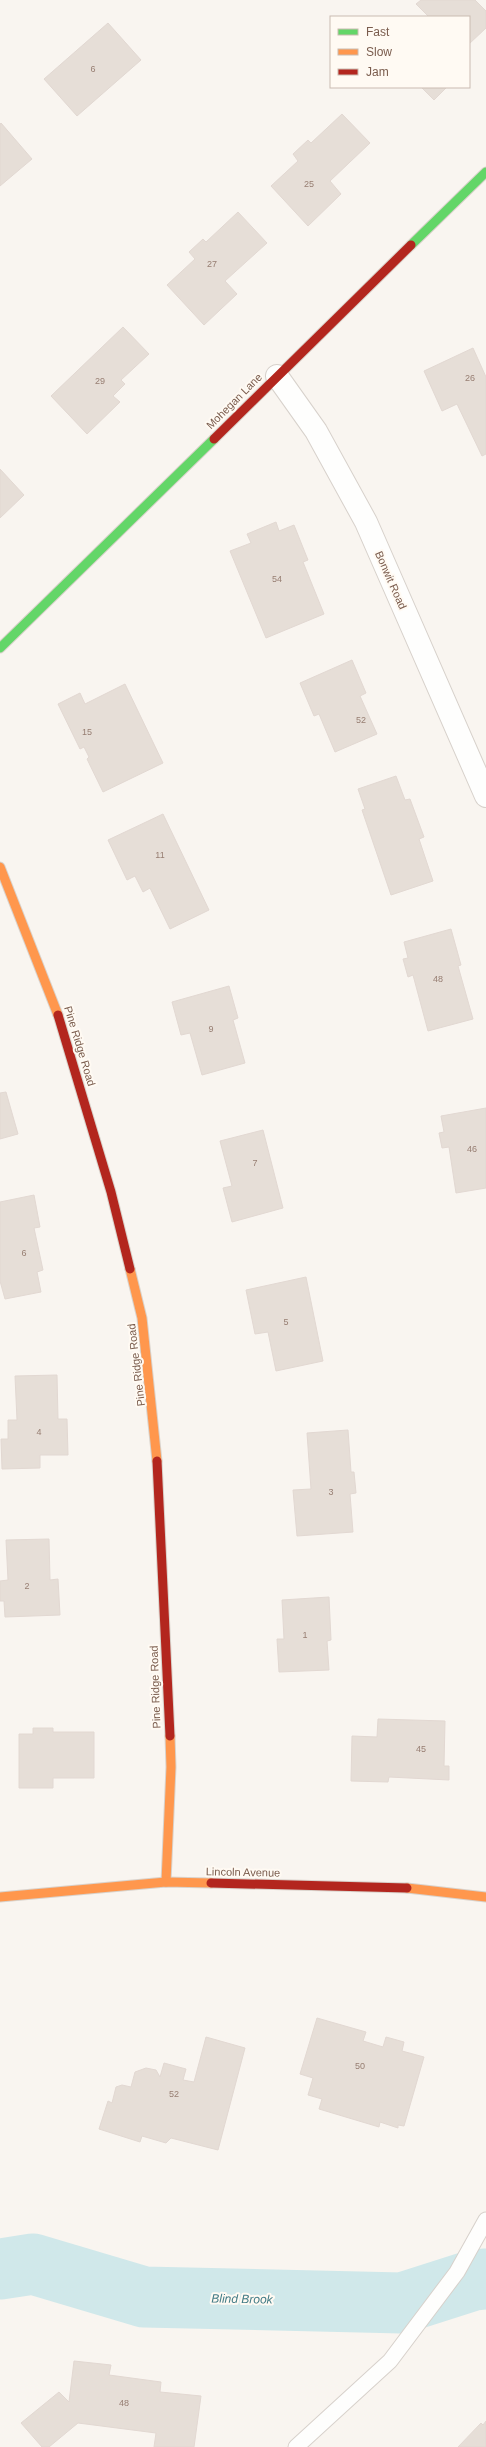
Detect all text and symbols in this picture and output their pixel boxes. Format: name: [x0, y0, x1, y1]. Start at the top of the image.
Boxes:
legend: [330, 16, 470, 88]
text: Fast: [366, 25, 390, 39]
text: Slow: [366, 45, 392, 59]
house number: 6: [90, 64, 96, 74]
text: Jam: [366, 65, 389, 79]
house number: 25: [304, 179, 314, 189]
house number: 27: [207, 259, 217, 269]
street label: Mohegan Lane: [204, 371, 264, 431]
house number: 26: [465, 373, 475, 383]
house number: 29: [95, 376, 105, 386]
street label: Bonwit Road: [373, 549, 409, 611]
house number: 54: [272, 574, 282, 584]
house number: 52: [356, 715, 366, 725]
house number: 15: [82, 727, 92, 737]
house number: 11: [155, 850, 165, 860]
house number: 48: [433, 974, 443, 984]
street label: Pine Ridge Road: [62, 1004, 98, 1088]
house number: 9: [208, 1024, 214, 1034]
house number: 46: [467, 1144, 477, 1154]
house number: 7: [252, 1158, 258, 1168]
house number: 6: [21, 1248, 27, 1258]
house number: 5: [283, 1317, 289, 1327]
street label: Pine Ridge Road: [125, 1323, 147, 1407]
house number: 4: [36, 1427, 42, 1437]
house number: 3: [328, 1487, 334, 1497]
house number: 2: [24, 1581, 30, 1591]
house number: 1: [302, 1630, 308, 1640]
street label: Pine Ridge Road: [148, 1645, 162, 1729]
house number: 45: [416, 1744, 426, 1754]
street label: Lincoln Avenue: [206, 1865, 280, 1879]
house number: 50: [355, 2061, 365, 2071]
house number: 52: [169, 2089, 179, 2099]
water label: Blind Brook: [211, 2291, 274, 2307]
house number: 48: [119, 2398, 129, 2408]

